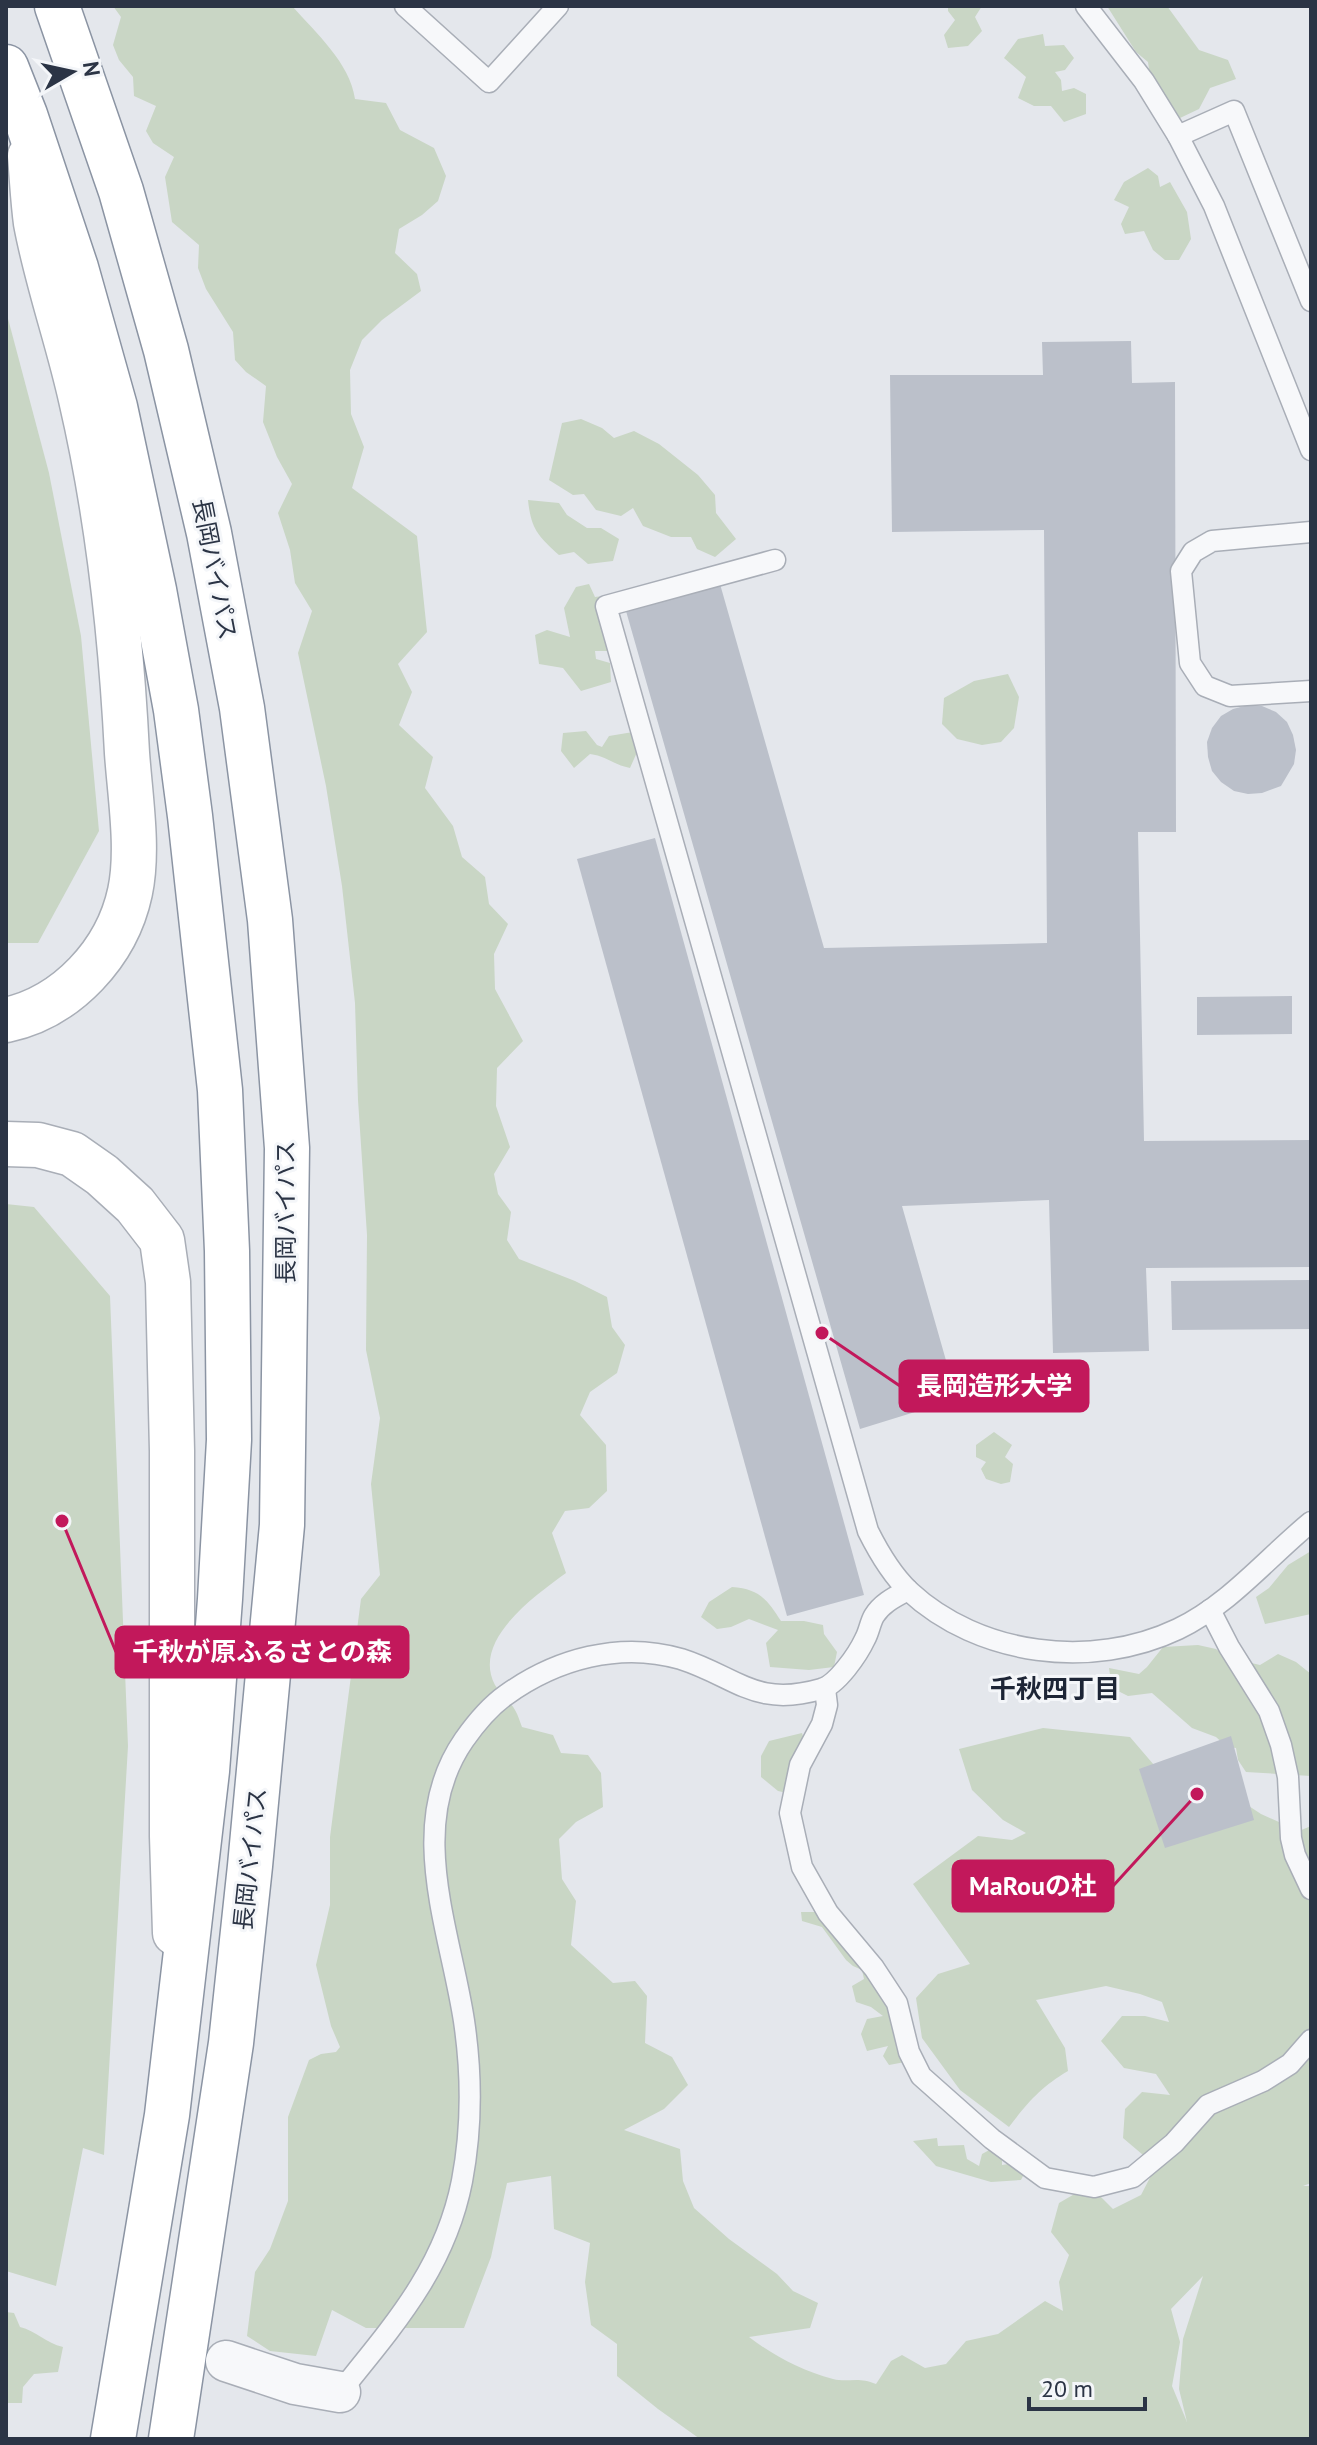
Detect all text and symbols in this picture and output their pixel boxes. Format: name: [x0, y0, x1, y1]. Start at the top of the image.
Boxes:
north arrow: [32, 32, 112, 112]
text: N: [77, 60, 107, 78]
street label: 長岡バイパス: [186, 496, 244, 642]
street label: 長岡バイパス: [270, 1140, 301, 1284]
callout: 長岡造形大学: [900, 1361, 1088, 1411]
text: 長岡造形大学: [916, 1369, 1072, 1402]
callout: 千秋が原ふるさとの森: [116, 1627, 408, 1677]
text: 千秋が原ふるさとの森: [132, 1635, 392, 1668]
district label: 千秋四丁目: [990, 1672, 1120, 1705]
street label: 長岡バイパス: [227, 1786, 273, 1932]
callout: MaRouの杜: [953, 1861, 1113, 1911]
text: MaRouの杜: [969, 1869, 1097, 1902]
scale bar: [1029, 2361, 1145, 2411]
text: 20 m: [1041, 2373, 1093, 2404]

